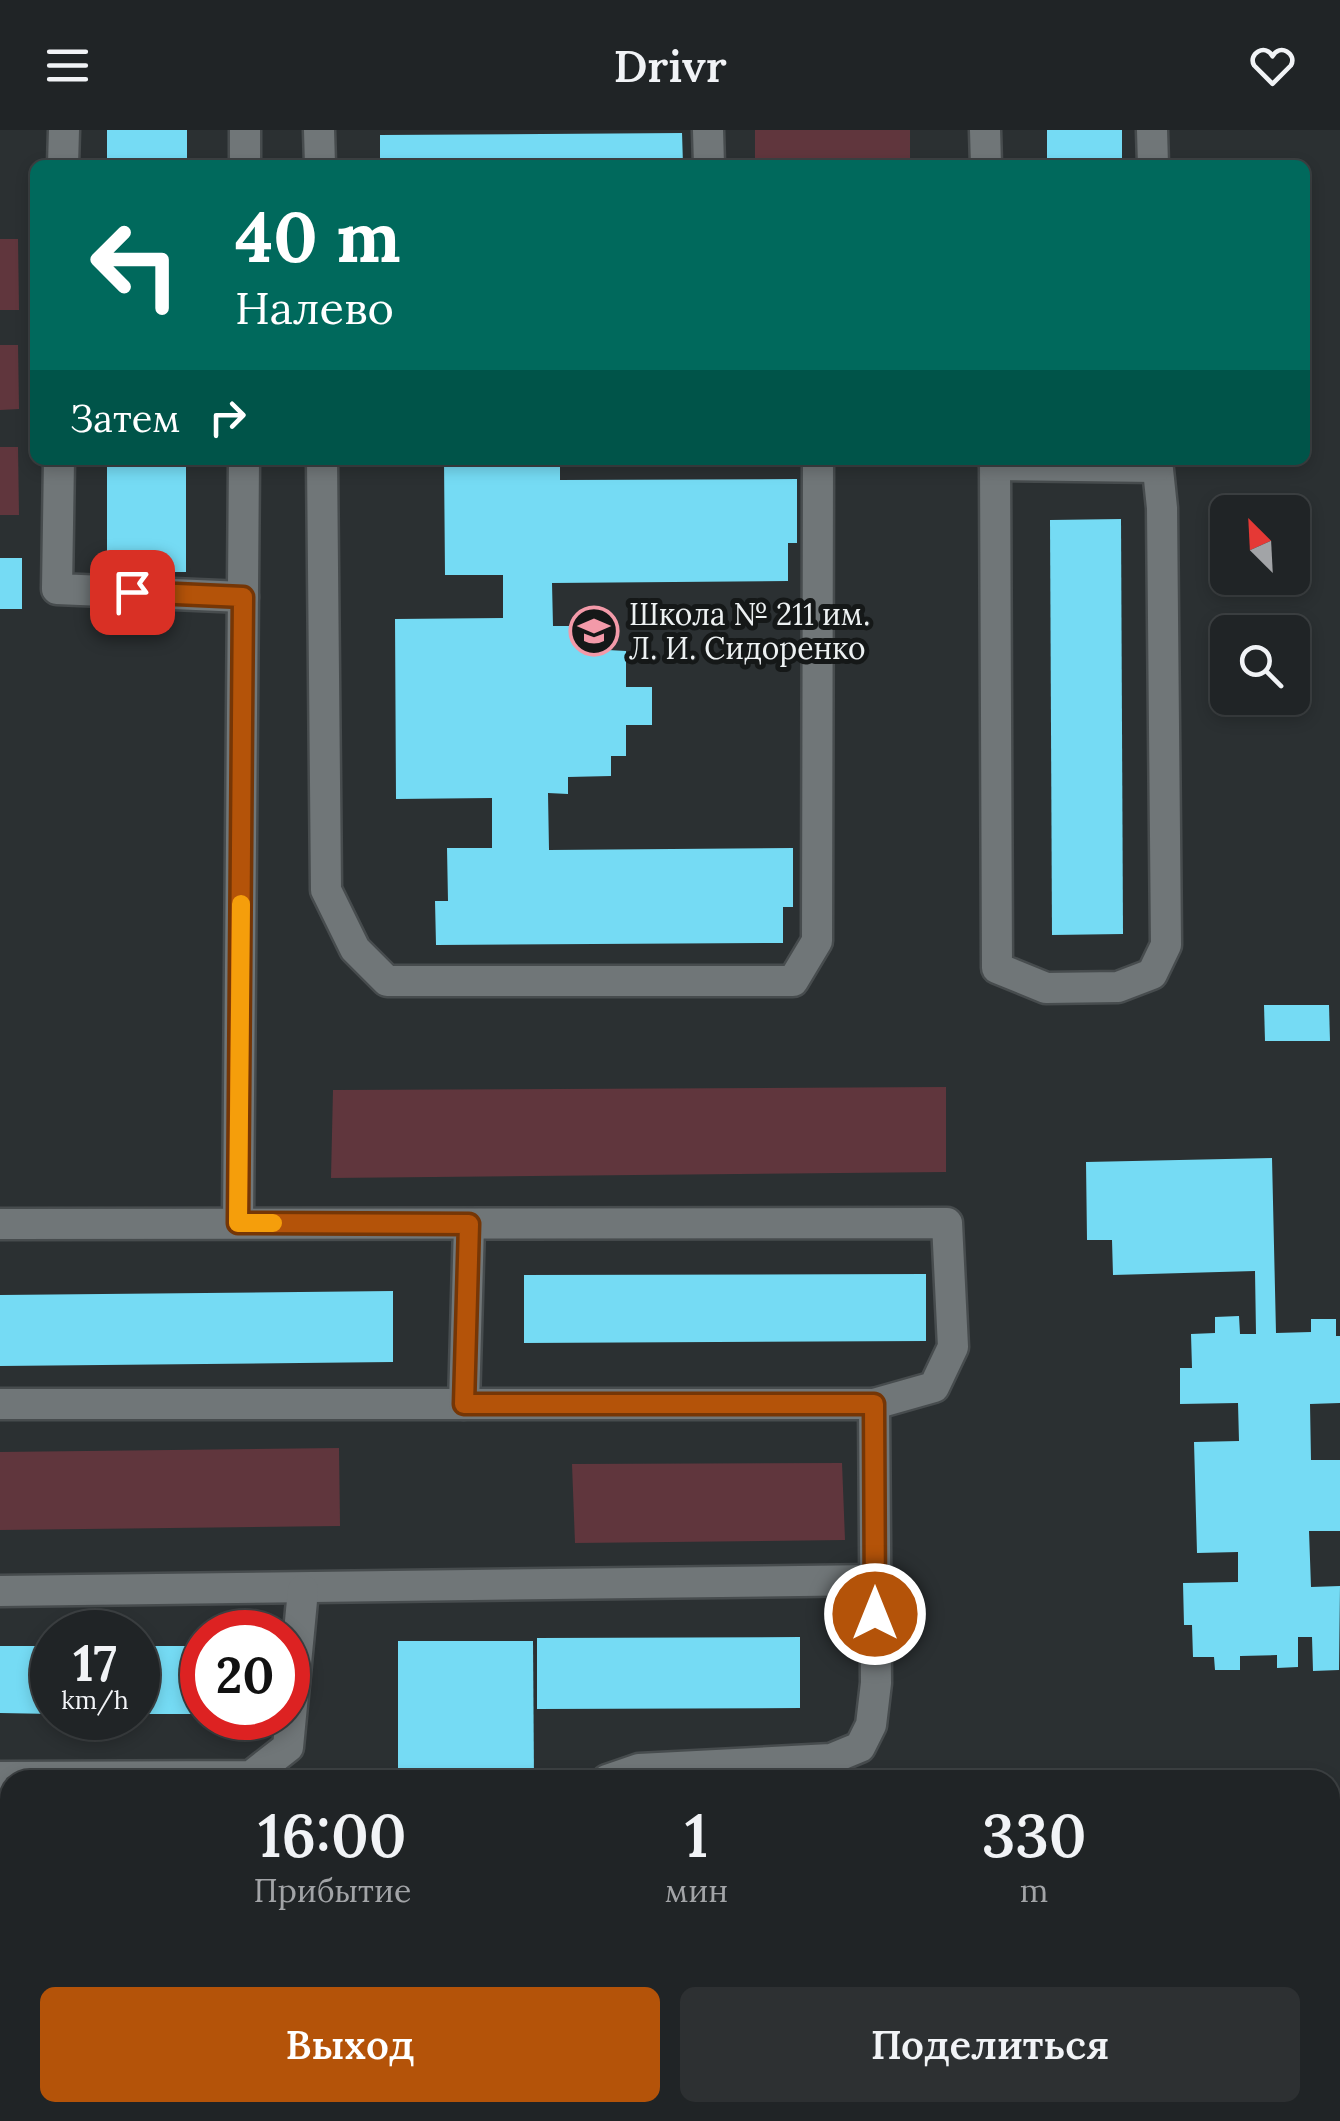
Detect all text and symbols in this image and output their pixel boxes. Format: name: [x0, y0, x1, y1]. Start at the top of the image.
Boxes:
text: Drivr: [613, 37, 727, 94]
icon: menu: [40, 38, 95, 93]
icon: heart: [1245, 38, 1300, 93]
text: 40 m: [235, 192, 401, 281]
icon: left: [70, 200, 200, 330]
text: Налево: [235, 279, 394, 336]
icon: right: [200, 390, 255, 445]
text: Затем: [70, 394, 180, 442]
north arrow: [1210, 495, 1310, 595]
map controls: [1210, 495, 1310, 715]
pin: [90, 550, 175, 635]
icon: arrive: [105, 565, 160, 620]
place label: Школа № 211 им. Л. И. Сидоренко: [629, 595, 870, 667]
school or university icon: Школа № 211 им. Л. И. Сидоренко: [568, 605, 620, 657]
button: search: [1210, 615, 1310, 715]
position arrow: [823, 1562, 927, 1666]
speed limit sign: 20: [180, 1610, 310, 1740]
text: 17: [73, 1631, 117, 1695]
text: km/h: [61, 1684, 129, 1716]
text: 16:00: [258, 1797, 407, 1873]
text: 1: [685, 1797, 708, 1873]
text: 330: [982, 1797, 1087, 1873]
text: Прибытие: [253, 1870, 411, 1911]
text: мин: [665, 1870, 728, 1911]
text: m: [1020, 1870, 1048, 1911]
button: Выход: [40, 1987, 660, 2102]
button: Поделиться: [680, 1987, 1300, 2102]

